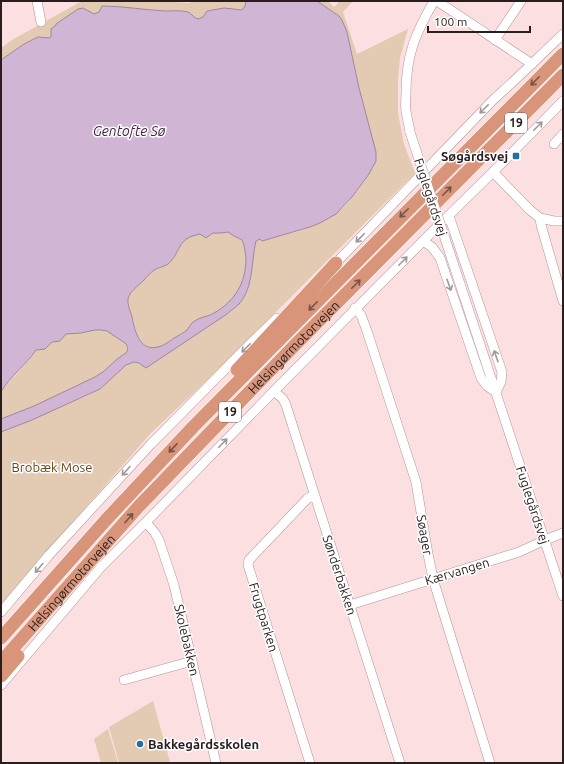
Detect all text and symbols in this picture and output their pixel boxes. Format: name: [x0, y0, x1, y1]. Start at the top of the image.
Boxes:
scale bar: [428, 8, 530, 34]
text: 100 m: [434, 15, 467, 28]
one-way arrow: [530, 76, 540, 86]
one-way arrow: [479, 104, 489, 114]
road number: 19: [505, 113, 527, 133]
one-way arrow: [533, 121, 543, 131]
water label: Gentofte Sø: [93, 123, 166, 139]
place label: Søgårdsvej: [441, 149, 508, 163]
marker: Søgårdsvej: [511, 151, 521, 161]
street label: Fuglegårdsvej: [412, 156, 450, 238]
one-way arrow: [442, 186, 452, 196]
one-way arrow: [399, 208, 409, 218]
one-way arrow: [355, 233, 364, 243]
one-way arrow: [398, 256, 408, 266]
one-way arrow: [446, 278, 454, 290]
one-way arrow: [351, 279, 361, 289]
street label: Helsingørmotorvejen: [245, 298, 342, 396]
one-way arrow: [308, 301, 318, 311]
one-way arrow: [241, 343, 251, 353]
one-way arrow: [492, 349, 499, 362]
road number: 19: [219, 402, 241, 422]
one-way arrow: [218, 438, 227, 448]
one-way arrow: [168, 443, 178, 453]
park label: Brobæk Mose: [12, 460, 92, 474]
street label: Fuglegårdsvej: [514, 464, 552, 546]
one-way arrow: [121, 466, 131, 476]
one-way arrow: [124, 512, 133, 523]
street label: Søager: [415, 514, 435, 556]
street label: Helsingørmotorvejen: [25, 532, 118, 634]
street label: Sønderbakken: [320, 533, 360, 617]
street label: Kærvangen: [423, 555, 491, 587]
one-way arrow: [35, 562, 44, 573]
street label: Frugtparken: [247, 581, 281, 653]
street label: Skolebakken: [172, 603, 202, 677]
place label: Bakkegårdsskolen: [148, 737, 259, 751]
marker: Bakkegårdsskolen: [135, 739, 145, 749]

